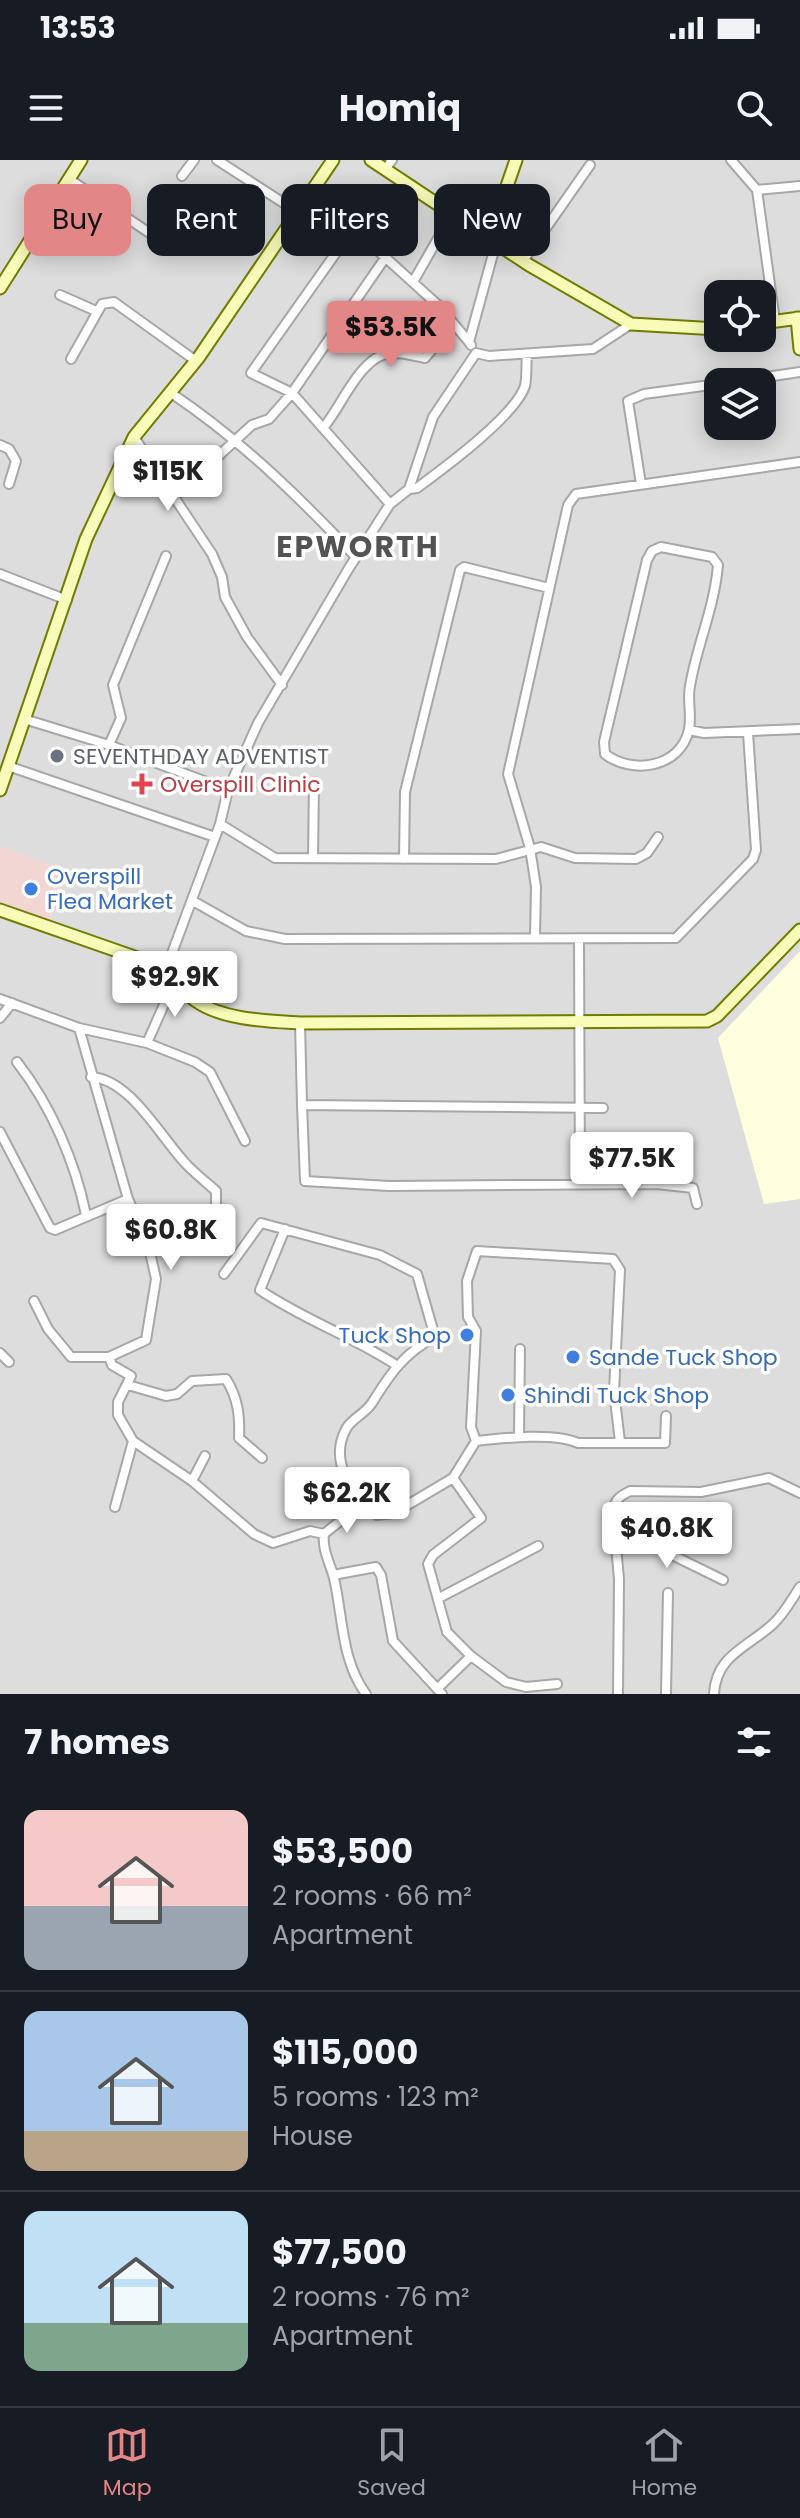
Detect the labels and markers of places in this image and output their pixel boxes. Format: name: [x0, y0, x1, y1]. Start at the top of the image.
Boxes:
pin: $53.5K: [326, 301, 456, 369]
pin: $115K: [112, 445, 224, 513]
place label: SEVENTHDAY ADVENTIST: [73, 741, 329, 772]
marker: SEVENTHDAY ADVENTIST: [48, 747, 66, 765]
place label: Overspill Clinic: [160, 769, 321, 800]
marker: Overspill Clinic: [131, 773, 153, 795]
place label: Overspill Flea Market: [47, 861, 173, 917]
marker: Overspill Flea Market: [22, 880, 40, 898]
pin: $92.9K: [110, 951, 240, 1019]
pin: $77.5K: [567, 1132, 697, 1200]
pin: $60.8K: [106, 1204, 236, 1272]
place label: Tuck Shop: [339, 1320, 451, 1351]
marker: Tuck Shop: [458, 1326, 476, 1344]
place label: Sande Tuck Shop: [589, 1342, 778, 1373]
marker: Sande Tuck Shop: [564, 1348, 582, 1366]
place label: Shindi Tuck Shop: [524, 1380, 709, 1411]
marker: Shindi Tuck Shop: [499, 1386, 517, 1404]
pin: $62.2K: [282, 1467, 412, 1535]
pin: $40.8K: [602, 1502, 732, 1570]

